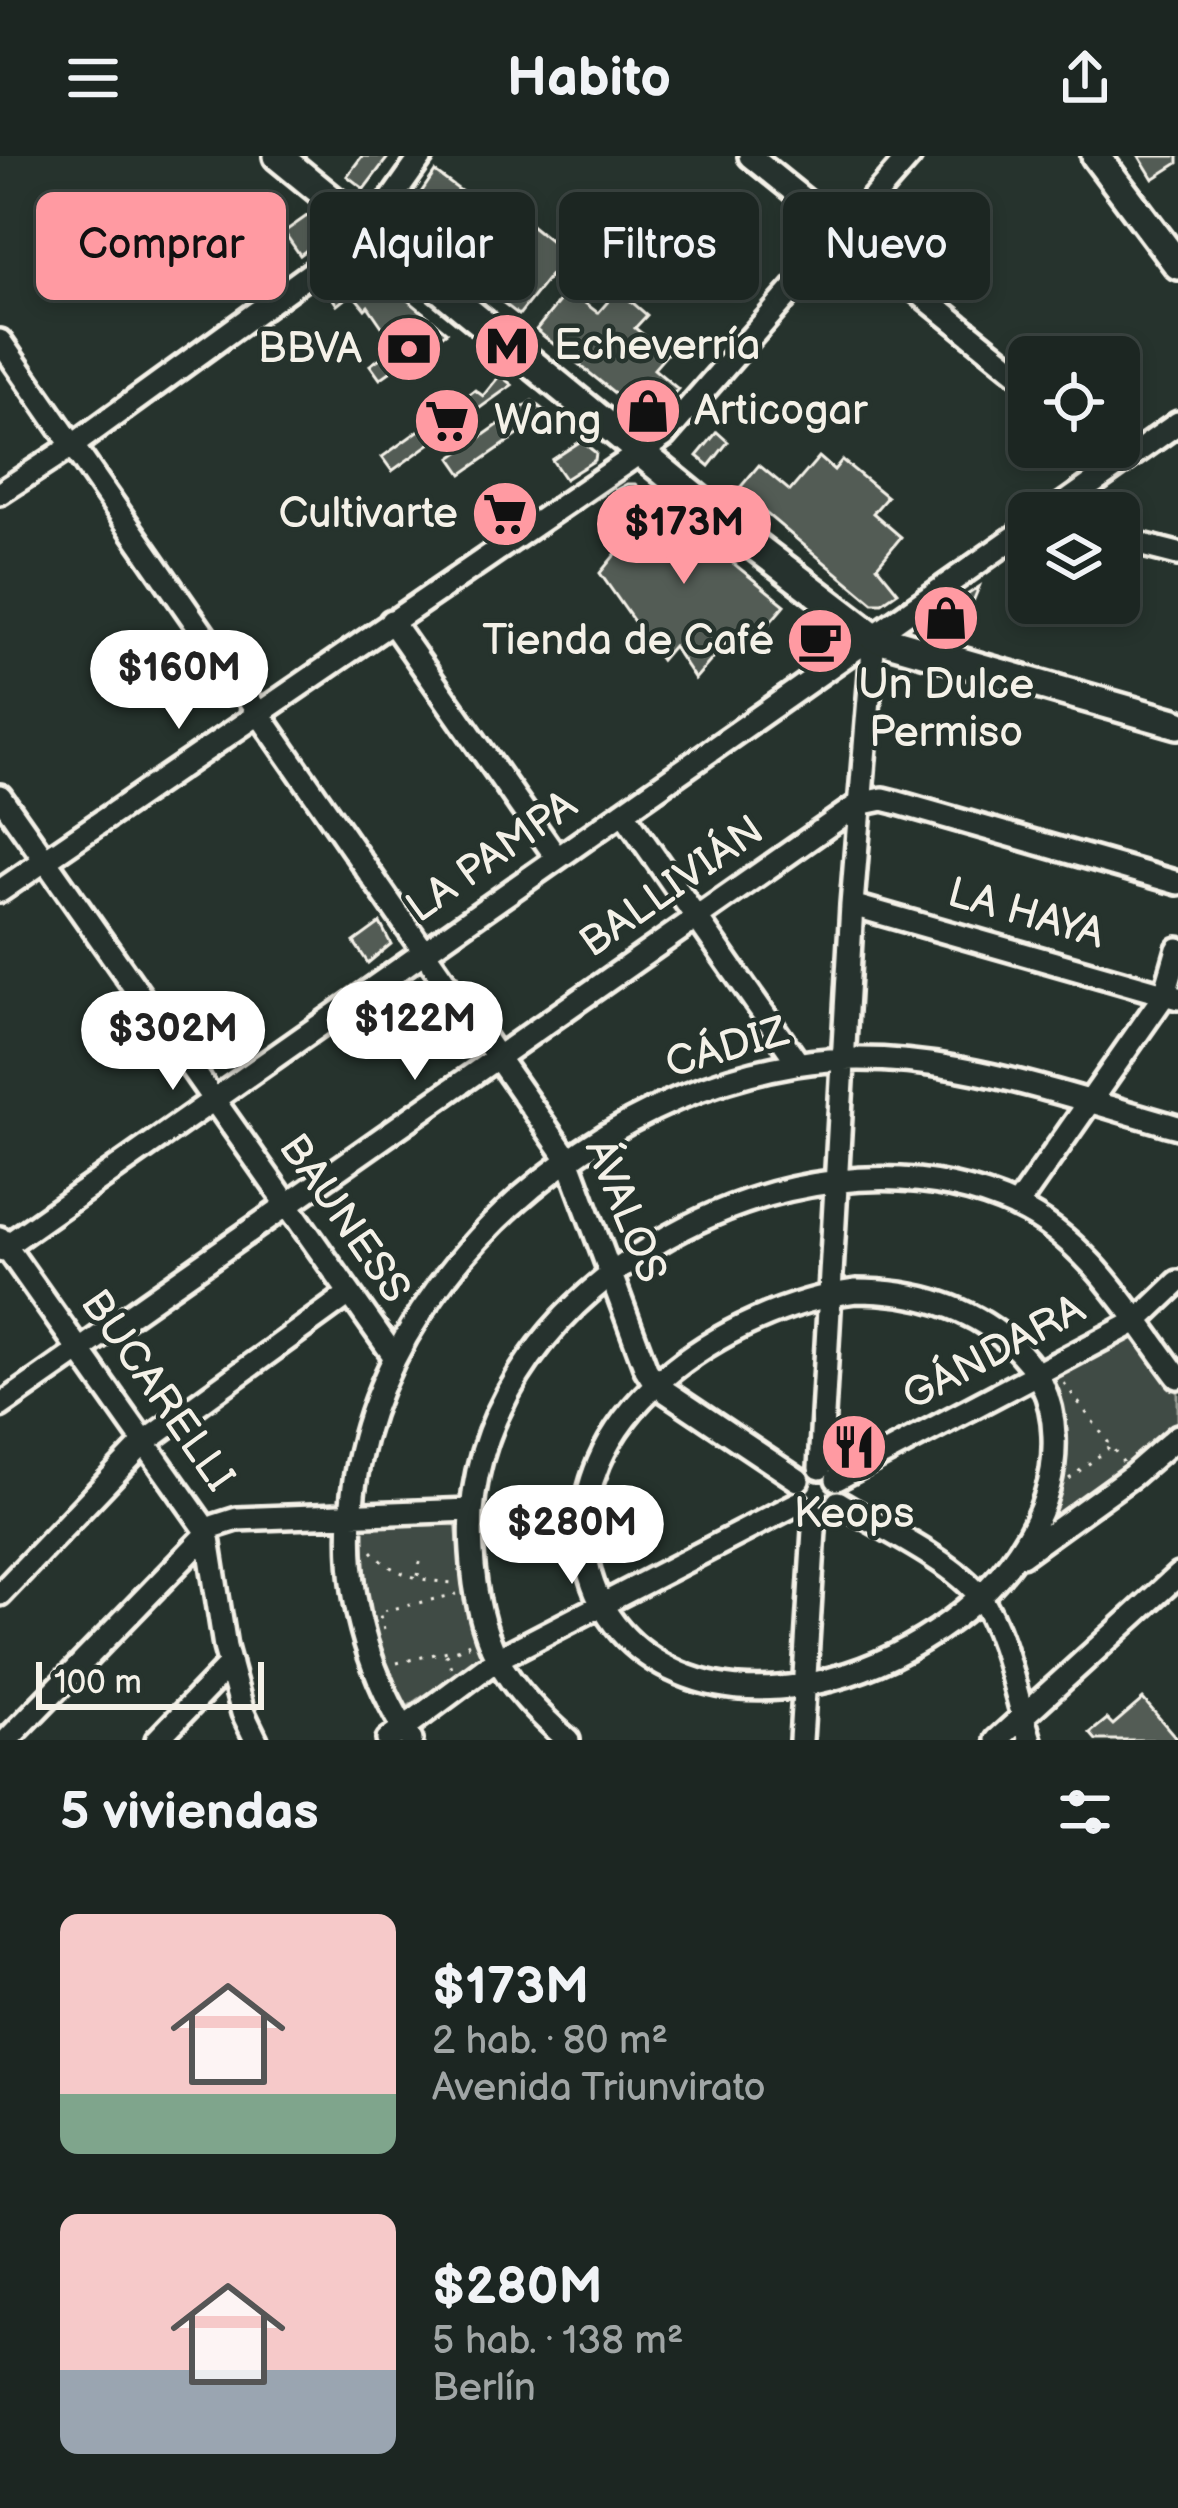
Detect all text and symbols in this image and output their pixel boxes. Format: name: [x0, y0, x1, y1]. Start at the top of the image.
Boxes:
icon: menu: [60, 45, 126, 111]
icon: share: [1052, 45, 1118, 111]
text: Habito: [507, 46, 671, 111]
chip: Comprar: [36, 192, 286, 300]
chip: Alquilar: [310, 192, 535, 300]
chip: Filtros: [559, 192, 759, 300]
chip: Nuevo: [783, 192, 990, 300]
metro station icon: Echeverría: [472, 311, 542, 381]
bank icon: BBVA: [374, 314, 444, 384]
place label: Echeverría: [554, 321, 761, 372]
place label: BBVA: [258, 324, 362, 375]
map controls: [1008, 336, 1140, 624]
button: locate: [1008, 336, 1140, 468]
shop icon: Articogar: [613, 376, 683, 446]
supermarket icon: Wang: [412, 386, 482, 456]
place label: Articogar: [694, 386, 868, 437]
place label: Wang: [494, 396, 602, 447]
supermarket icon: Cultivarte: [470, 479, 540, 549]
pin: $173M: [600, 485, 768, 587]
place label: Cultivarte: [278, 489, 458, 540]
button: layers: [1008, 492, 1140, 624]
text: $173M: [624, 500, 744, 547]
shop icon: Un Dulce Permiso: [911, 583, 981, 653]
cafe icon: Tienda de Café: [785, 606, 855, 676]
place label: Tienda de Café: [482, 616, 774, 667]
pin: $160M: [95, 630, 263, 732]
text: $160M: [117, 645, 241, 692]
place label: Un Dulce Permiso: [858, 660, 1034, 759]
street label: LA PAMPA: [397, 780, 587, 934]
street label: BALLIVIÁN: [569, 804, 774, 969]
street label: LA HAYA: [942, 867, 1110, 961]
pin: $122M: [331, 981, 499, 1083]
pin: $302M: [89, 991, 257, 1093]
text: $122M: [354, 996, 476, 1043]
street label: CÁDIZ: [659, 1004, 794, 1090]
text: $302M: [108, 1006, 238, 1053]
street label: BAUNESS: [267, 1125, 421, 1313]
street label: ÁVALOS: [573, 1131, 679, 1290]
street label: BUCARELLI: [69, 1281, 245, 1501]
street label: GÁNDARA: [893, 1282, 1094, 1422]
restaurant icon: Keops: [819, 1412, 889, 1482]
pin: $280M: [488, 1485, 656, 1587]
place label: Keops: [794, 1489, 914, 1540]
text: $280M: [507, 1500, 637, 1547]
scale bar: [36, 1656, 264, 1709]
text: 100 m: [54, 1663, 142, 1703]
icon: filters: [1052, 1779, 1118, 1845]
text: 5 viviendas: [60, 1782, 319, 1843]
text: $173M: [432, 1957, 589, 2018]
icon: home: [156, 1962, 300, 2106]
text: 2 hab. · 80 m²: [432, 2018, 668, 2065]
text: Avenida Triunvirato: [432, 2065, 766, 2112]
text: $280M: [432, 2257, 603, 2318]
icon: home: [156, 2262, 300, 2406]
text: 5 hab. · 138 m²: [432, 2318, 684, 2365]
text: Berlín: [432, 2365, 536, 2412]

